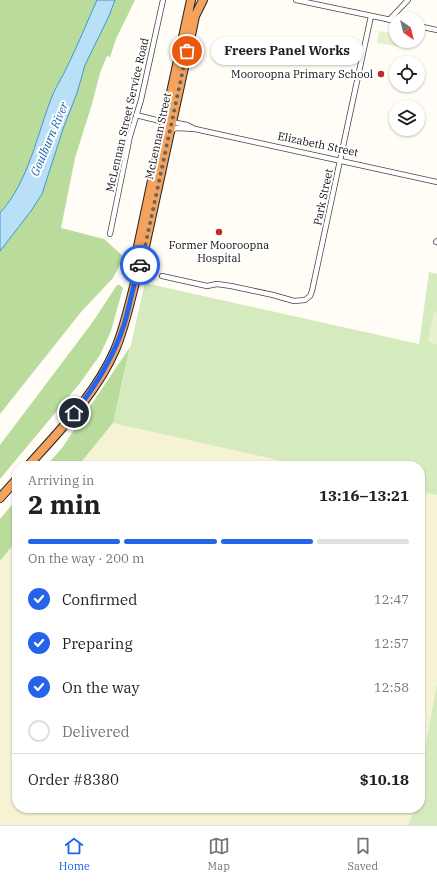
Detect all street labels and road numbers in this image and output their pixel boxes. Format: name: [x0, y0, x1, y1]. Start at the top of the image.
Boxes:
street label: McLennan Street Service Road: [102, 36, 152, 194]
street label: McLennan Street: [142, 91, 174, 181]
street label: Elizabeth Street: [276, 129, 360, 159]
street label: Park Street: [310, 167, 336, 227]

